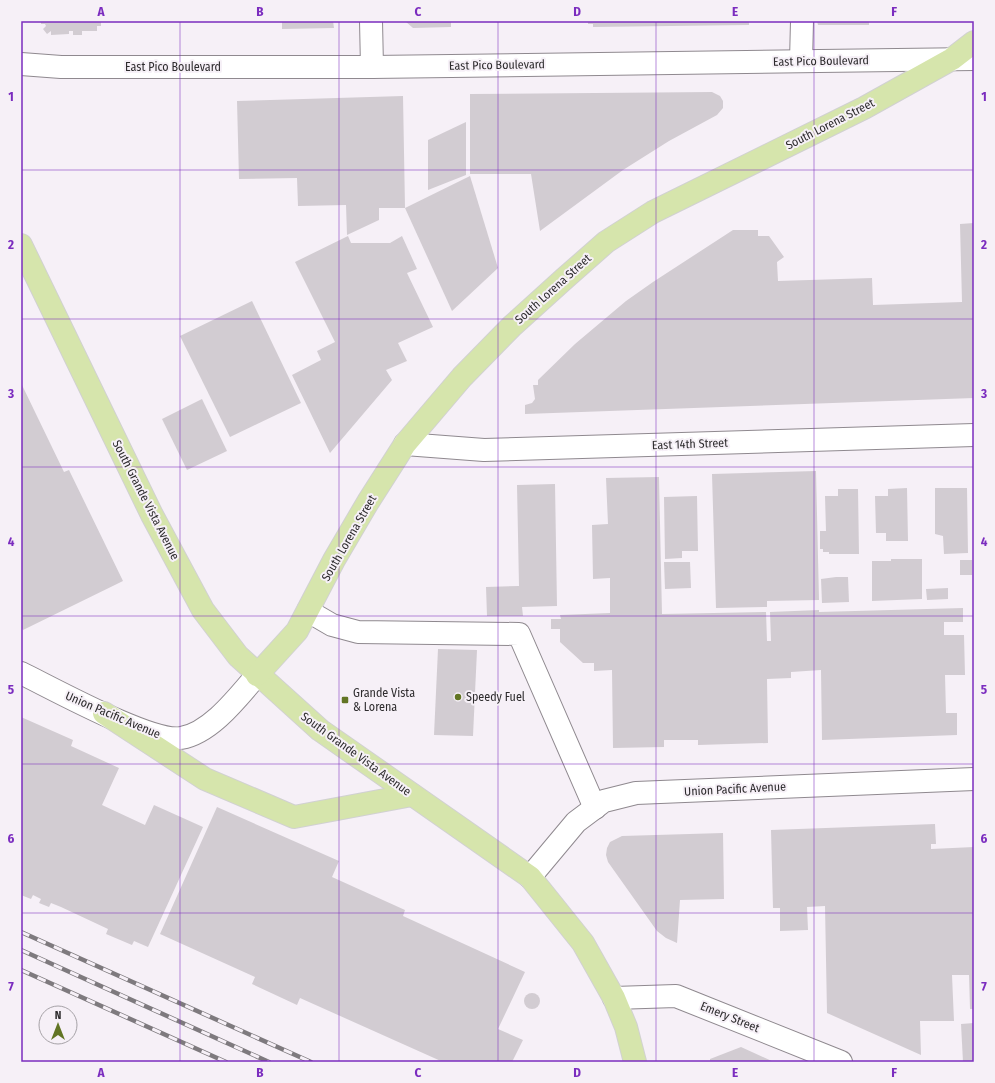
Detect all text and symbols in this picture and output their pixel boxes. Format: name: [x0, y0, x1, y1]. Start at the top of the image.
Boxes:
text: A: [96, 4, 105, 19]
text: B: [256, 4, 264, 19]
text: C: [415, 4, 422, 19]
text: D: [573, 4, 581, 19]
text: E: [732, 4, 738, 19]
text: F: [891, 4, 897, 19]
street label: East Pico Boulevard: [773, 53, 869, 69]
street label: East Pico Boulevard: [449, 57, 545, 73]
street label: East Pico Boulevard: [125, 60, 221, 74]
text: 1: [8, 89, 14, 104]
text: 1: [981, 89, 987, 104]
street label: South Lorena Street: [783, 96, 877, 152]
text: 2: [7, 237, 14, 252]
text: 2: [980, 237, 987, 252]
street label: South Lorena Street: [512, 251, 594, 327]
text: 3: [7, 386, 14, 401]
text: 3: [980, 386, 987, 401]
street label: East 14th Street: [652, 436, 728, 452]
street label: South Grande Vista Avenue: [110, 438, 182, 562]
street label: South Lorena Street: [319, 492, 379, 584]
text: 4: [8, 534, 15, 549]
text: 4: [981, 534, 988, 549]
text: 5: [8, 682, 14, 697]
text: 5: [981, 682, 987, 697]
place label: Grande Vista & Lorena: [353, 686, 415, 714]
street label: Union Pacific Avenue: [63, 689, 163, 741]
place label: Speedy Fuel: [466, 690, 525, 704]
marker: Speedy Fuel: [453, 692, 463, 702]
marker: Grande Vista & Lorena: [340, 695, 350, 705]
street label: South Grande Vista Avenue: [298, 709, 414, 799]
street label: Union Pacific Avenue: [684, 779, 786, 799]
text: 6: [8, 831, 15, 846]
text: 6: [981, 831, 988, 846]
text: 7: [8, 979, 14, 994]
text: 7: [981, 979, 987, 994]
street label: Emery Street: [698, 999, 762, 1035]
north arrow: [38, 1005, 78, 1045]
text: N: [55, 1009, 61, 1022]
text: A: [96, 1065, 105, 1080]
text: B: [256, 1065, 264, 1080]
text: C: [415, 1065, 422, 1080]
text: D: [573, 1065, 581, 1080]
text: E: [732, 1065, 738, 1080]
text: F: [891, 1065, 897, 1080]

